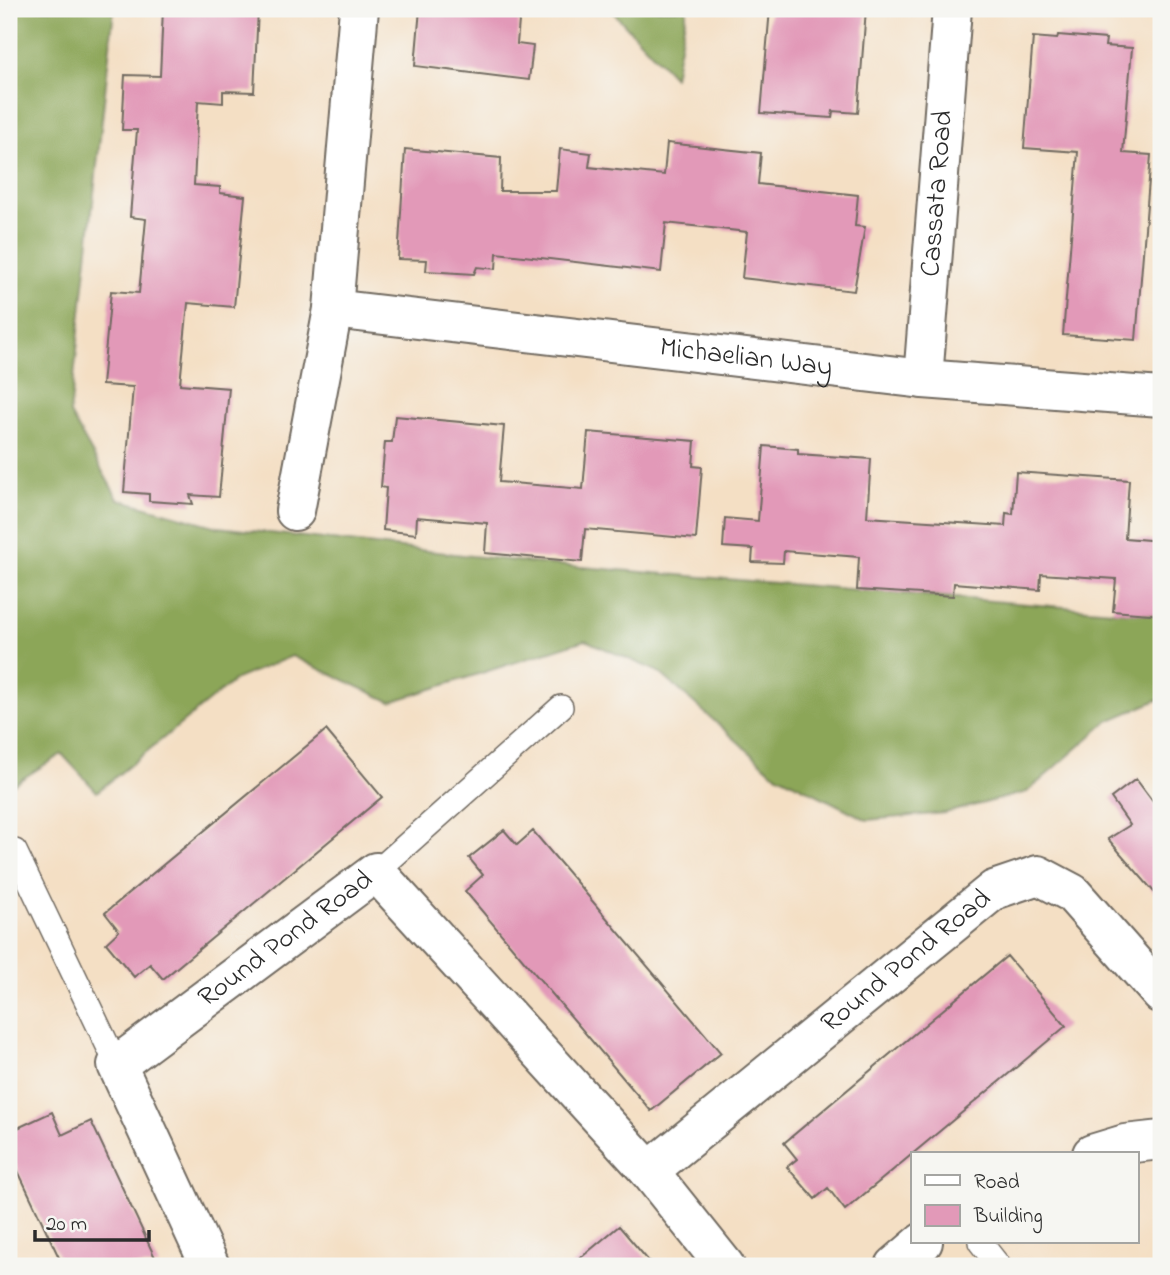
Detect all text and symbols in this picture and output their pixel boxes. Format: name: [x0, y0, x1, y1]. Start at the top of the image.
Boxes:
street label: Cassata Road: [911, 109, 965, 278]
street label: Michaelian Way: [657, 327, 835, 389]
street label: Round Pond Road: [190, 860, 382, 1018]
street label: Round Pond Road: [812, 879, 1001, 1043]
legend: [911, 1152, 1138, 1244]
text: Road: [974, 1168, 1020, 1198]
scale bar: [35, 1198, 149, 1242]
text: Building: [973, 1202, 1043, 1234]
text: 20 m: [46, 1210, 87, 1240]

